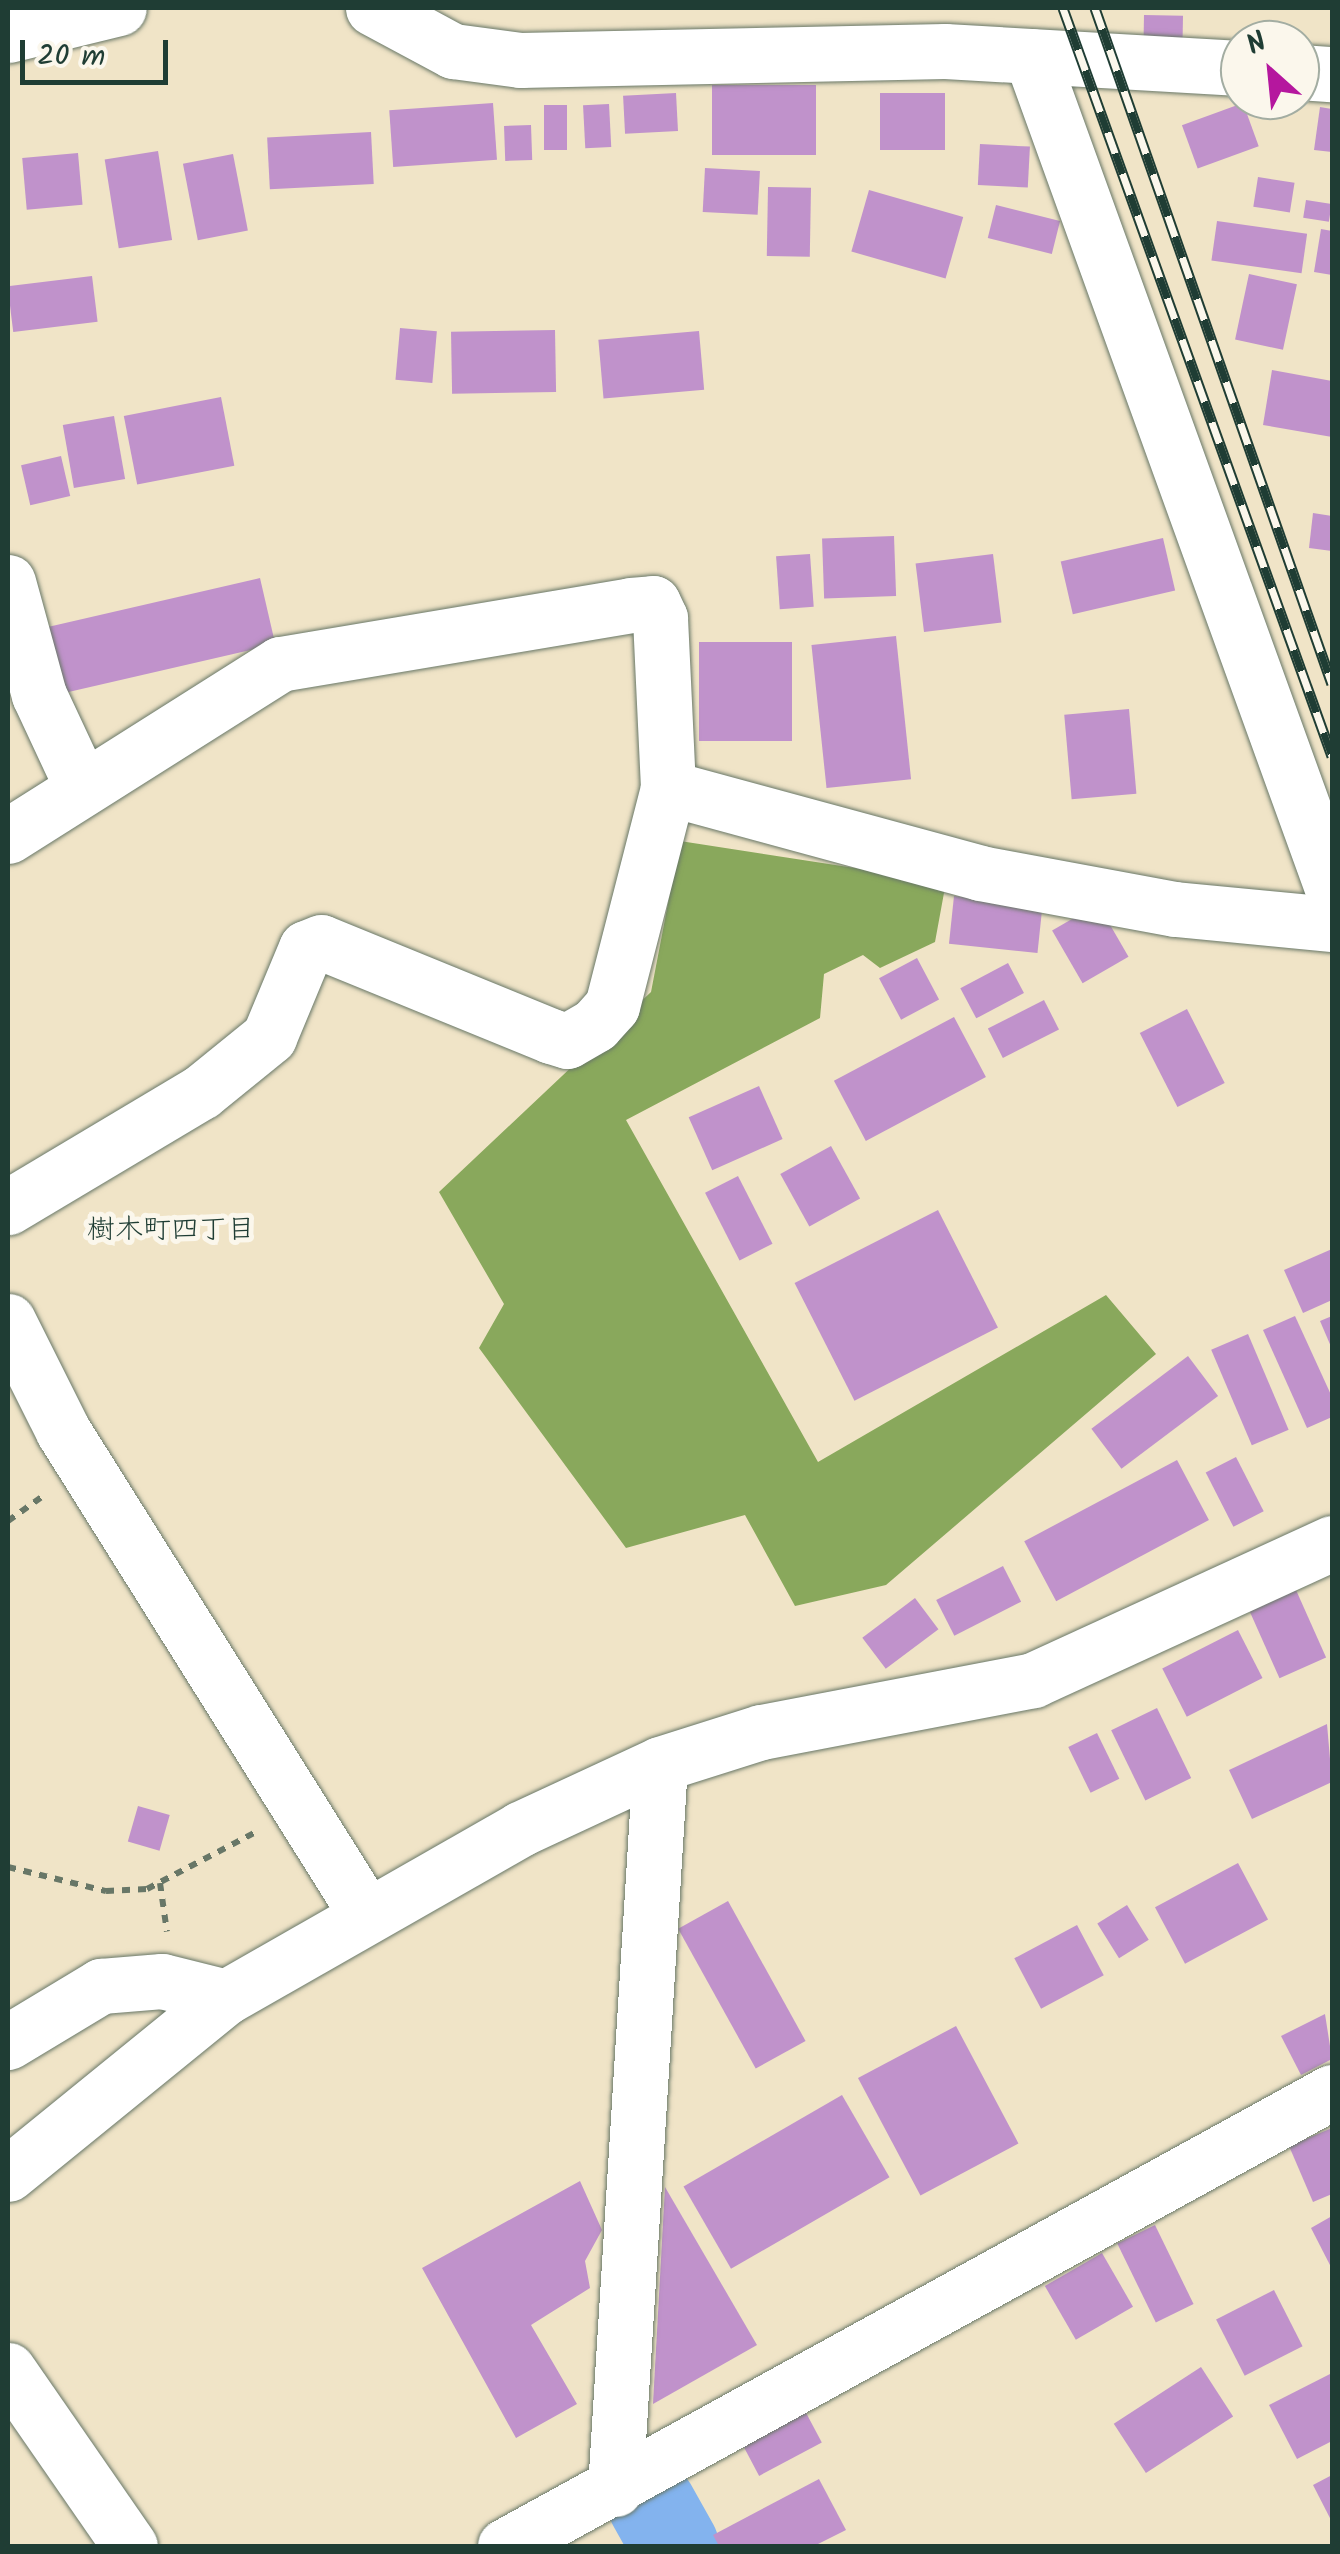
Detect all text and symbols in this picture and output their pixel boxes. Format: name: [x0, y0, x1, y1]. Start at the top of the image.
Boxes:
scale bar: [25, 20, 172, 82]
north arrow: [1220, 20, 1320, 120]
text: N: [1239, 21, 1275, 69]
text: 20 m: [37, 33, 105, 81]
district label: 樹木町四丁目: [87, 1214, 255, 1248]

